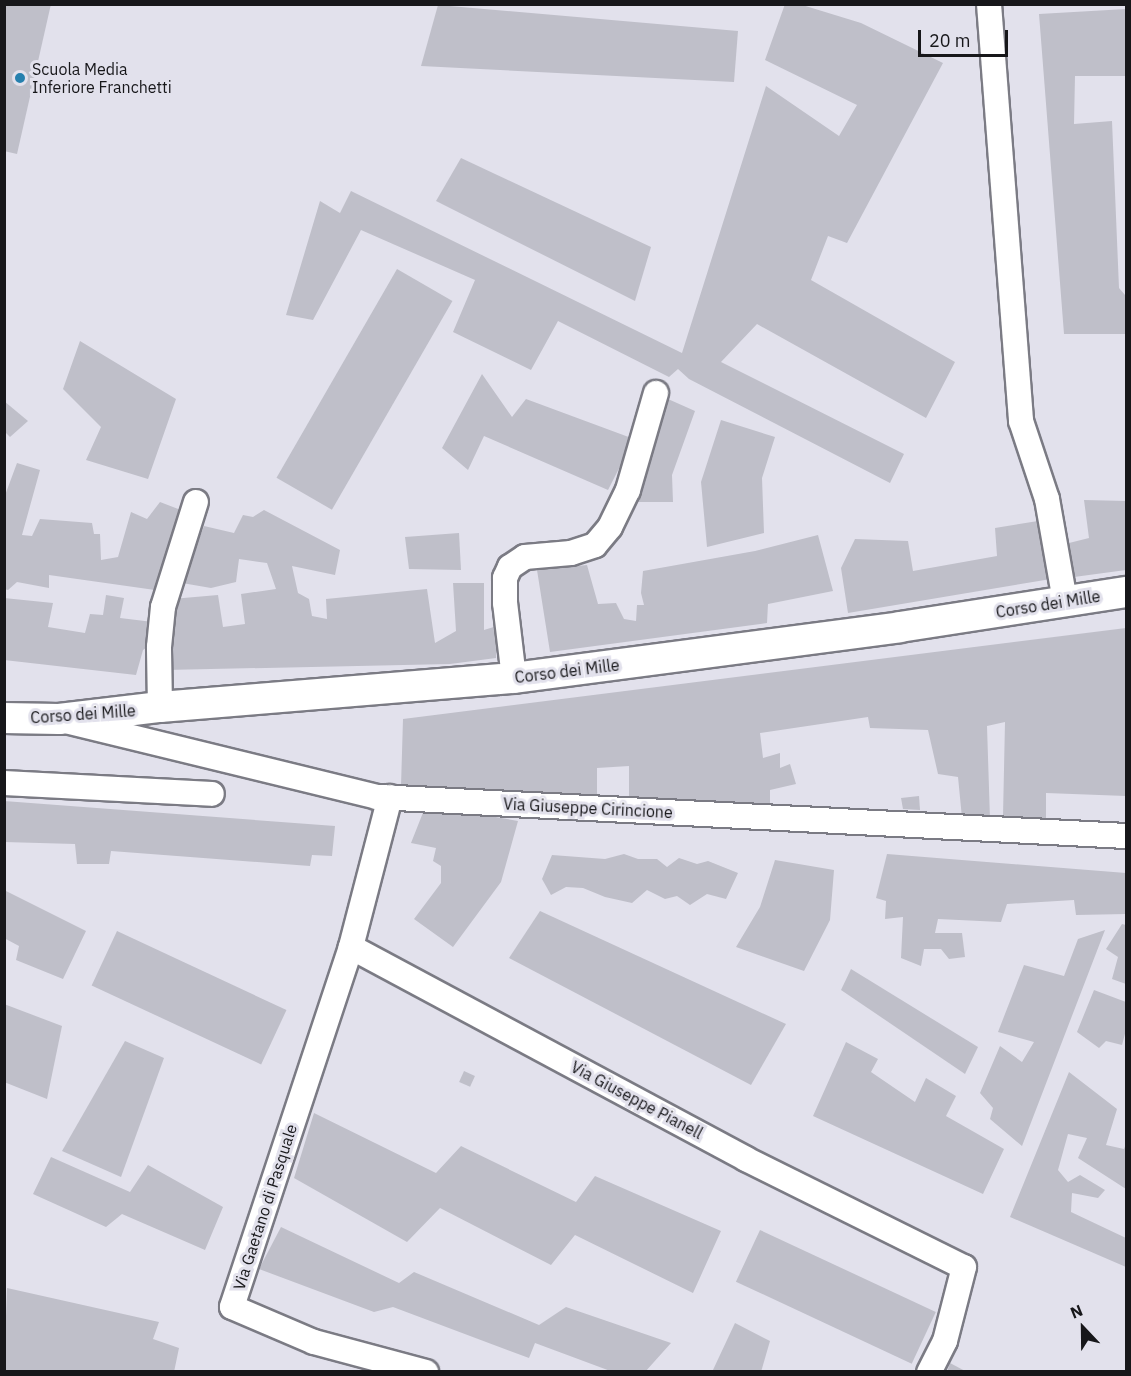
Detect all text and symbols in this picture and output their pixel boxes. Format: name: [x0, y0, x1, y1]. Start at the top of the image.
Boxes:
scale bar: [921, 18, 1011, 56]
text: 20 m: [929, 29, 971, 52]
place label: Scuola Media Inferiore Franchetti: [32, 59, 172, 97]
marker: Scuola Media Inferiore Franchetti: [13, 71, 27, 85]
street label: Corso dei Mille: [994, 586, 1102, 622]
street label: Corso dei Mille: [513, 655, 621, 687]
street label: Corso dei Mille: [30, 701, 136, 727]
street label: Via Giuseppe Cirincione: [503, 794, 673, 822]
street label: Via Giuseppe Pianell: [568, 1057, 706, 1143]
street label: Via Gaetano di Pasquale: [229, 1122, 301, 1292]
north arrow: [1053, 1298, 1113, 1358]
text: N: [1067, 1300, 1085, 1323]

